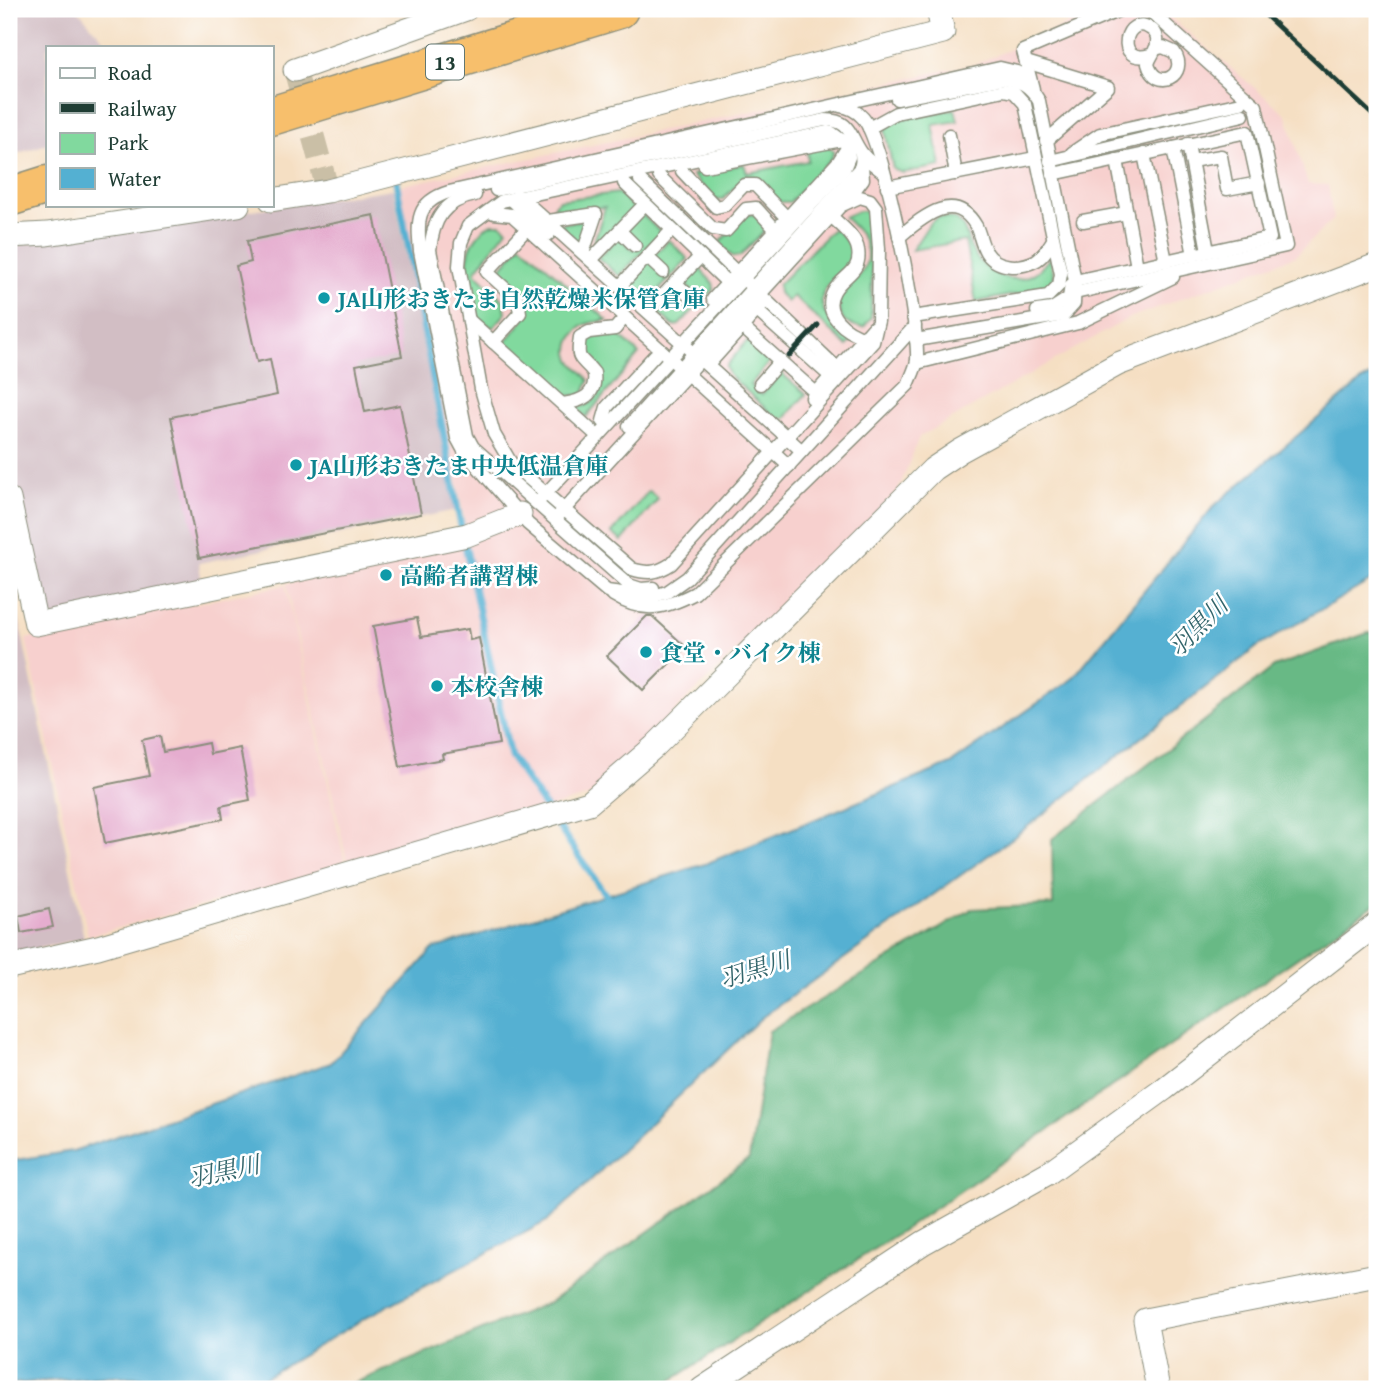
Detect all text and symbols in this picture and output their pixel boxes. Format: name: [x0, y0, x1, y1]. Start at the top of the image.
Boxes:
road number: 13: [426, 44, 464, 80]
legend: [46, 46, 273, 206]
text: Road: [108, 57, 153, 88]
text: Railway: [108, 93, 177, 124]
text: Park: [108, 127, 149, 158]
text: Water: [108, 163, 161, 194]
place label: JA山形おきたま自然乾燥米保管倉庫: [334, 282, 706, 315]
marker: JA山形おきたま自然乾燥米保管倉庫: [316, 290, 332, 306]
place label: JA山形おきたま中央低温倉庫: [306, 449, 609, 482]
marker: JA山形おきたま中央低温倉庫: [288, 457, 304, 473]
place label: 高齢者講習棟: [400, 559, 538, 592]
marker: 高齢者講習棟: [378, 567, 394, 583]
water label: 羽黒川: [1160, 586, 1238, 664]
place label: 食堂・バイク棟: [660, 636, 821, 669]
marker: 食堂・バイク棟: [638, 644, 654, 660]
place label: 本校舎棟: [451, 670, 543, 703]
marker: 本校舎棟: [429, 678, 445, 694]
water label: 羽黒川: [715, 941, 797, 996]
water label: 羽黒川: [185, 1146, 266, 1196]

